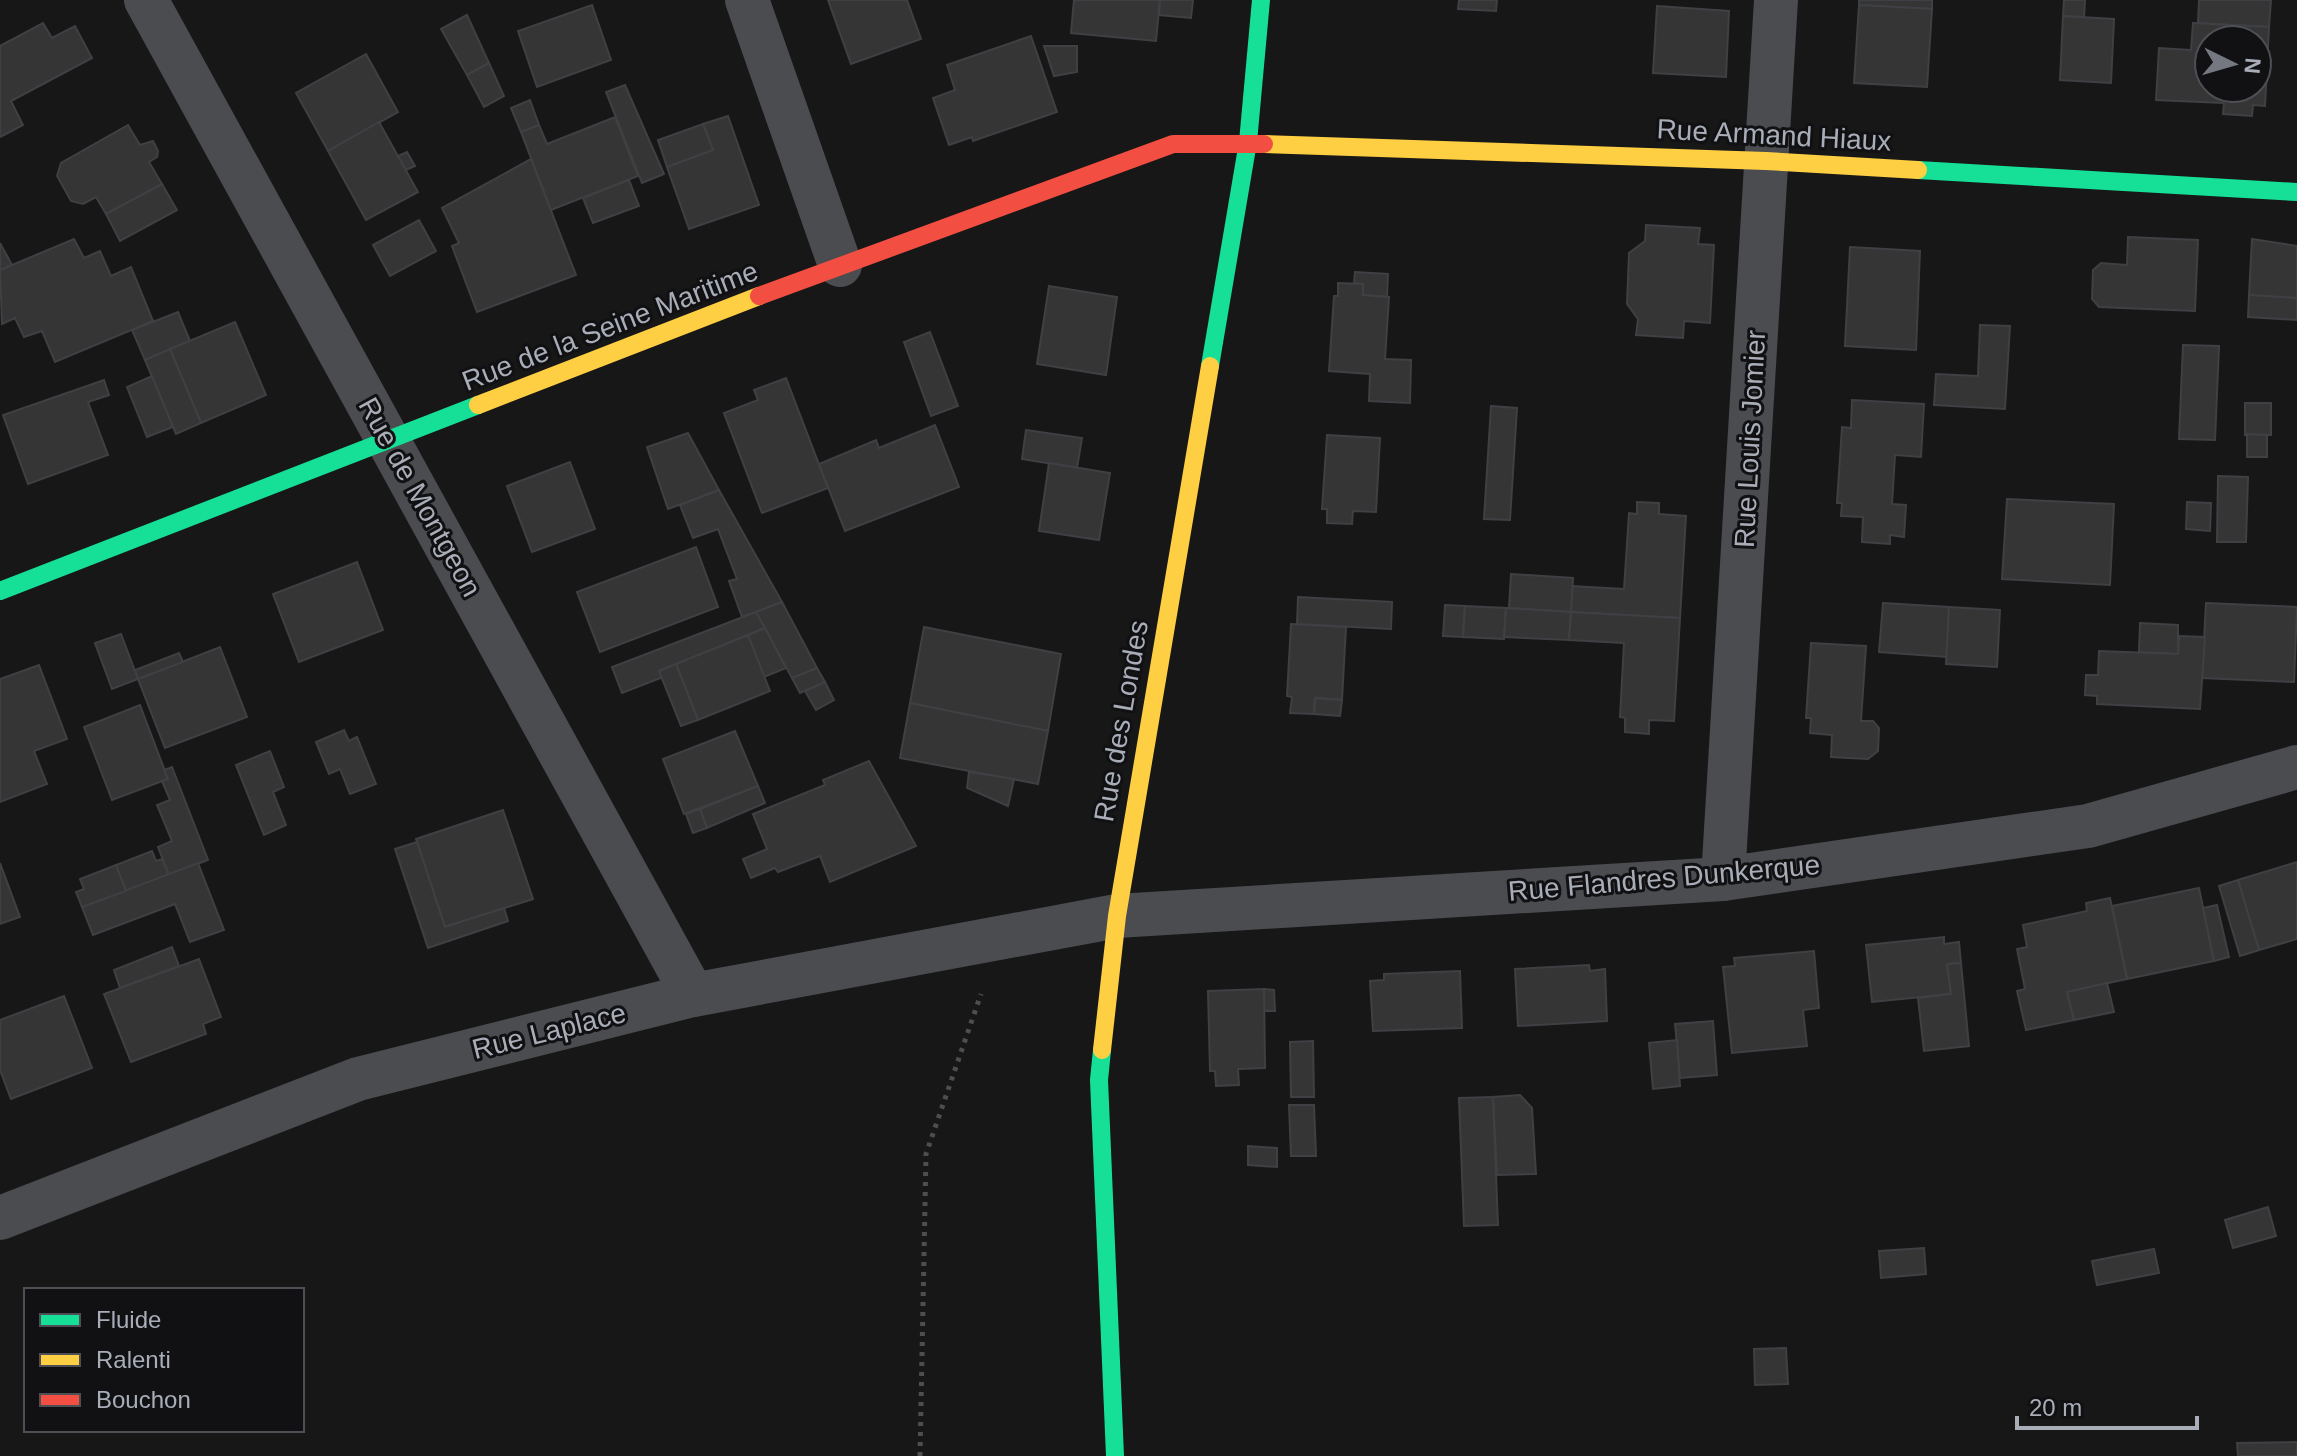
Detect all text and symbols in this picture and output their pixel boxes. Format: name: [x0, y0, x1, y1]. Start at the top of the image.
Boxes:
north arrow: [2193, 24, 2273, 104]
text: N: [2239, 57, 2266, 75]
street label: Rue Armand Hiaux: [1656, 113, 1892, 157]
street label: Rue de la Seine Maritime: [458, 255, 762, 397]
street label: Rue Louis Jomier: [1729, 329, 1771, 549]
street label: Rue de Montgeon: [352, 392, 488, 602]
street label: Rue des Londes: [1088, 618, 1154, 824]
street label: Rue Flandres Dunkerque: [1507, 849, 1821, 907]
street label: Rue Laplace: [469, 997, 629, 1065]
legend: [24, 1288, 304, 1432]
text: Fluide: [96, 1306, 161, 1333]
text: Ralenti: [96, 1346, 171, 1373]
scale bar: [2017, 1380, 2197, 1430]
text: Bouchon: [96, 1386, 191, 1413]
text: 20 m: [2029, 1394, 2082, 1421]

